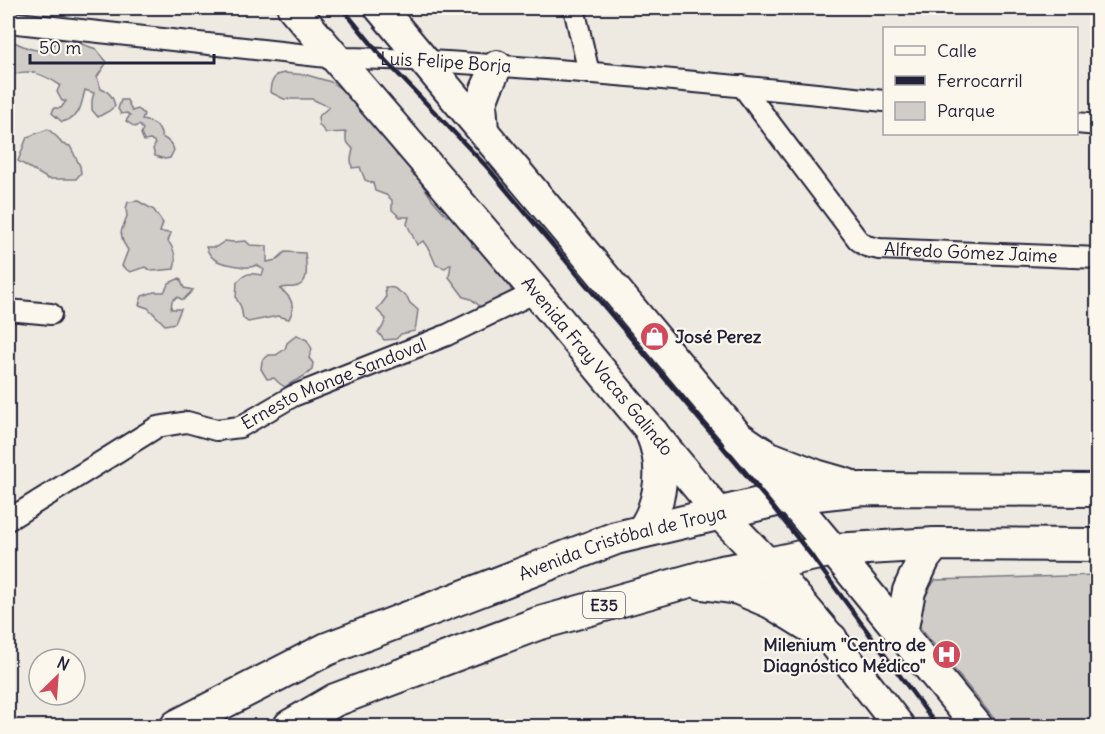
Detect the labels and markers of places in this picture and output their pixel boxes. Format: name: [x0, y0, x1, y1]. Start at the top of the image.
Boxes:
shop icon: José Perez: [638, 321, 670, 353]
place label: José Perez: [675, 325, 762, 348]
place label: Milenium "Centro de Diagnóstico Médico": [763, 633, 926, 677]
hospital icon: Milenium "Centro de Diagnóstico Médico": [931, 639, 963, 671]

